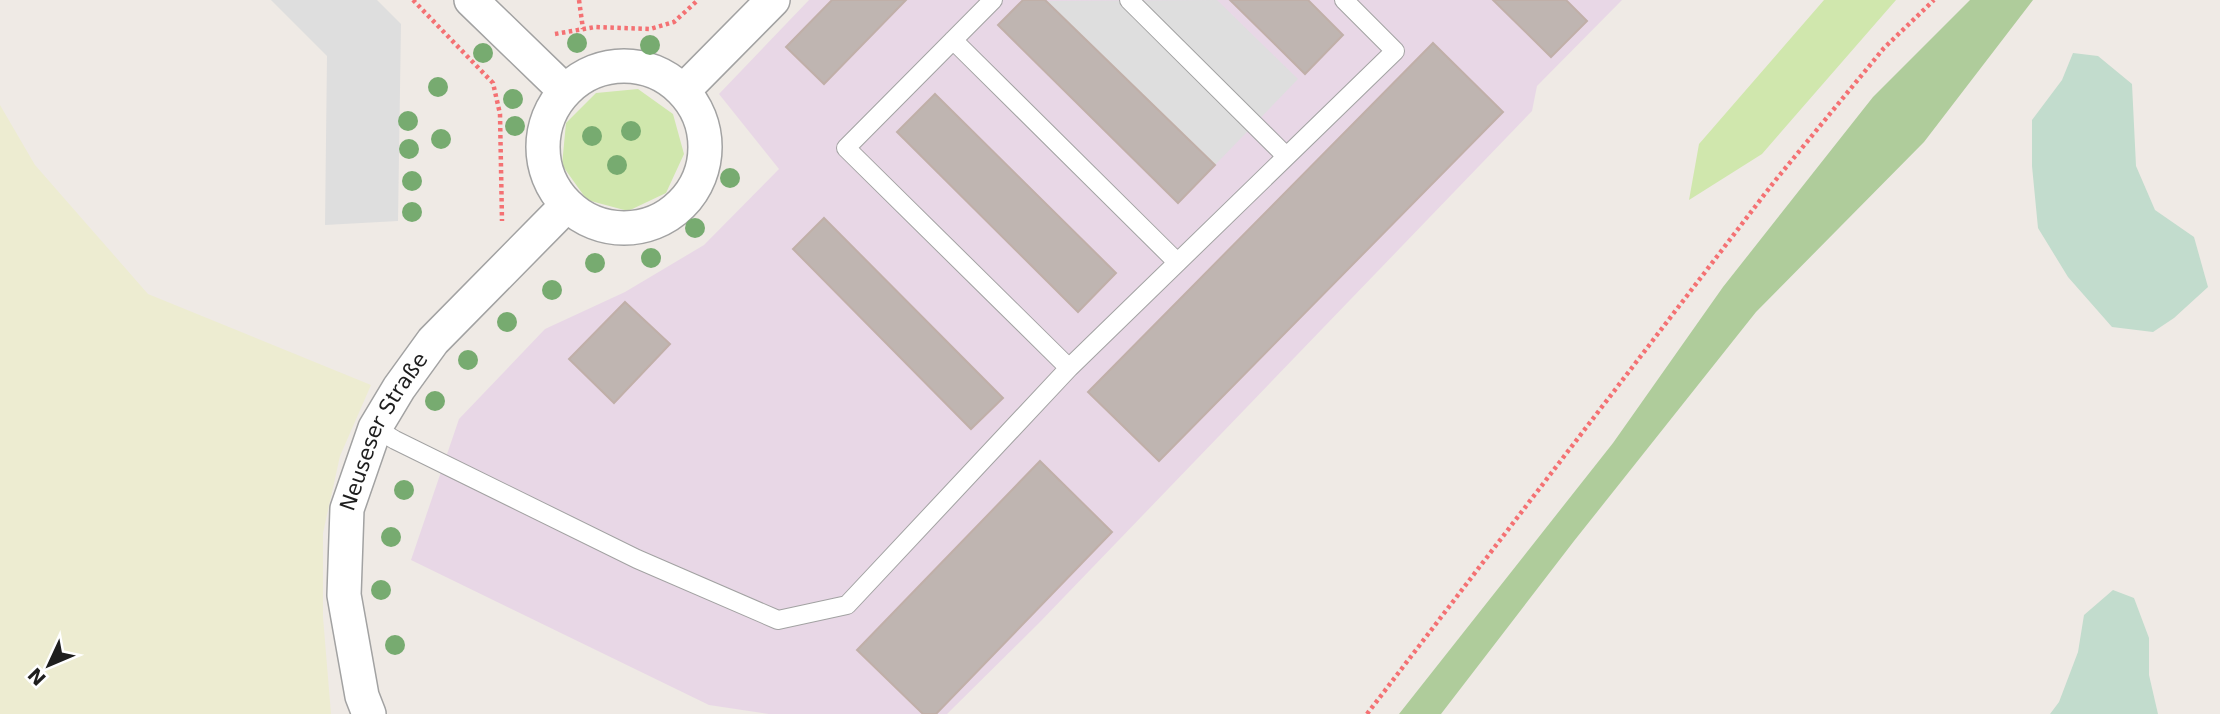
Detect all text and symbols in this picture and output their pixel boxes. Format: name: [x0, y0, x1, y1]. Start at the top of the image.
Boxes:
street label: Neuseser Straße: [335, 348, 433, 514]
north arrow: [14, 630, 84, 700]
text: N: [23, 663, 50, 690]

